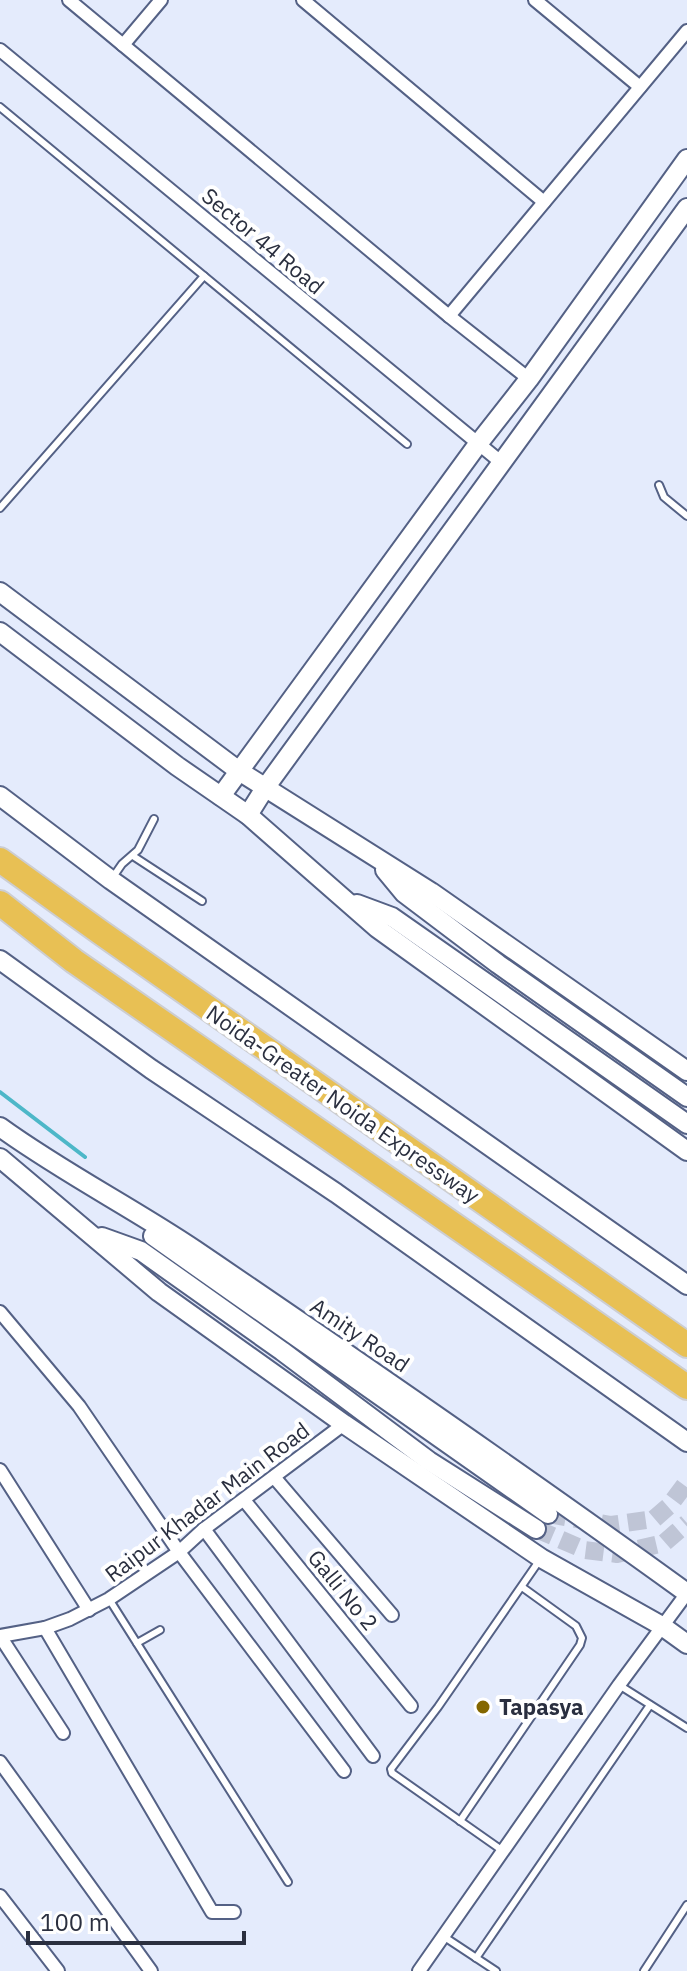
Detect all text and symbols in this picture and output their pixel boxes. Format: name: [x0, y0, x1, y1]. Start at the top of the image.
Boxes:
street label: Sector 44 Road: [196, 181, 331, 300]
street label: Noida-Greater Noida Expressway: [201, 998, 486, 1209]
street label: Amity Road: [305, 1291, 415, 1378]
street label: Raipur Khadar Main Road: [99, 1415, 315, 1588]
street label: Galli No 2: [302, 1543, 385, 1636]
place label: Tapasya: [499, 1692, 584, 1721]
marker: Tapasya: [474, 1698, 492, 1716]
scale bar: [28, 1895, 244, 1945]
text: 100 m: [40, 1906, 110, 1938]

